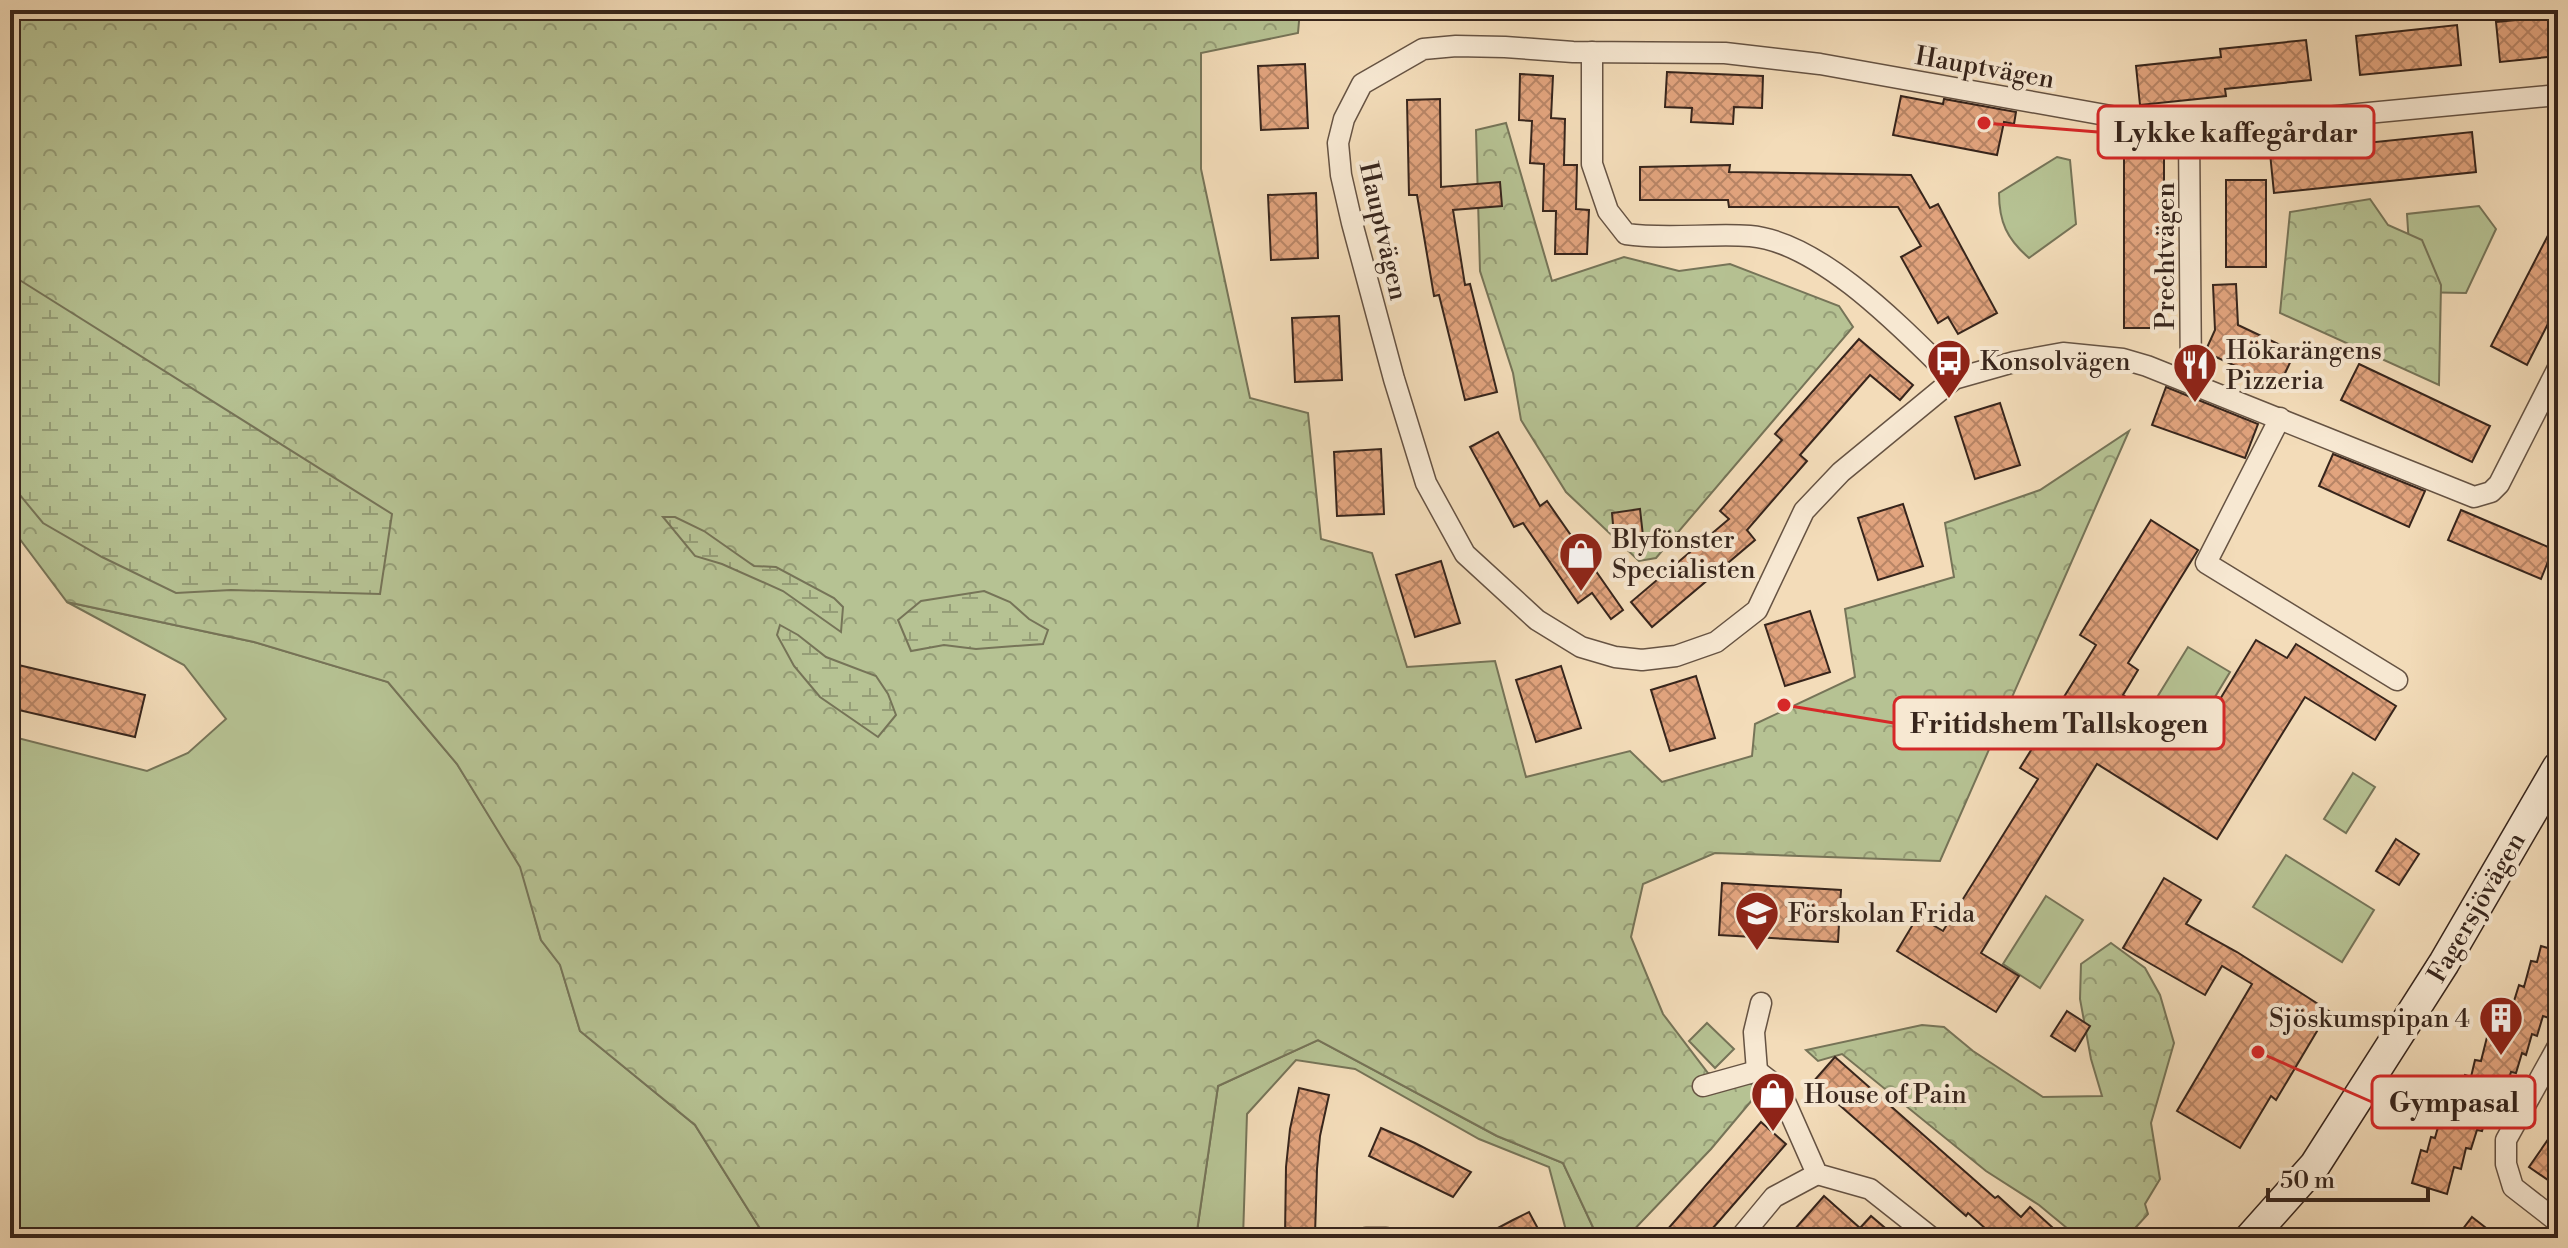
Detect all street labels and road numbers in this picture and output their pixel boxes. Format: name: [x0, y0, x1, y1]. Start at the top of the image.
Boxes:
street label: Hauptvägen: [1913, 40, 2057, 96]
street label: Hauptvägen: [1352, 159, 1414, 303]
street label: Prechtvägen: [2150, 182, 2182, 330]
street label: Fagersjövägen: [2421, 827, 2533, 988]

